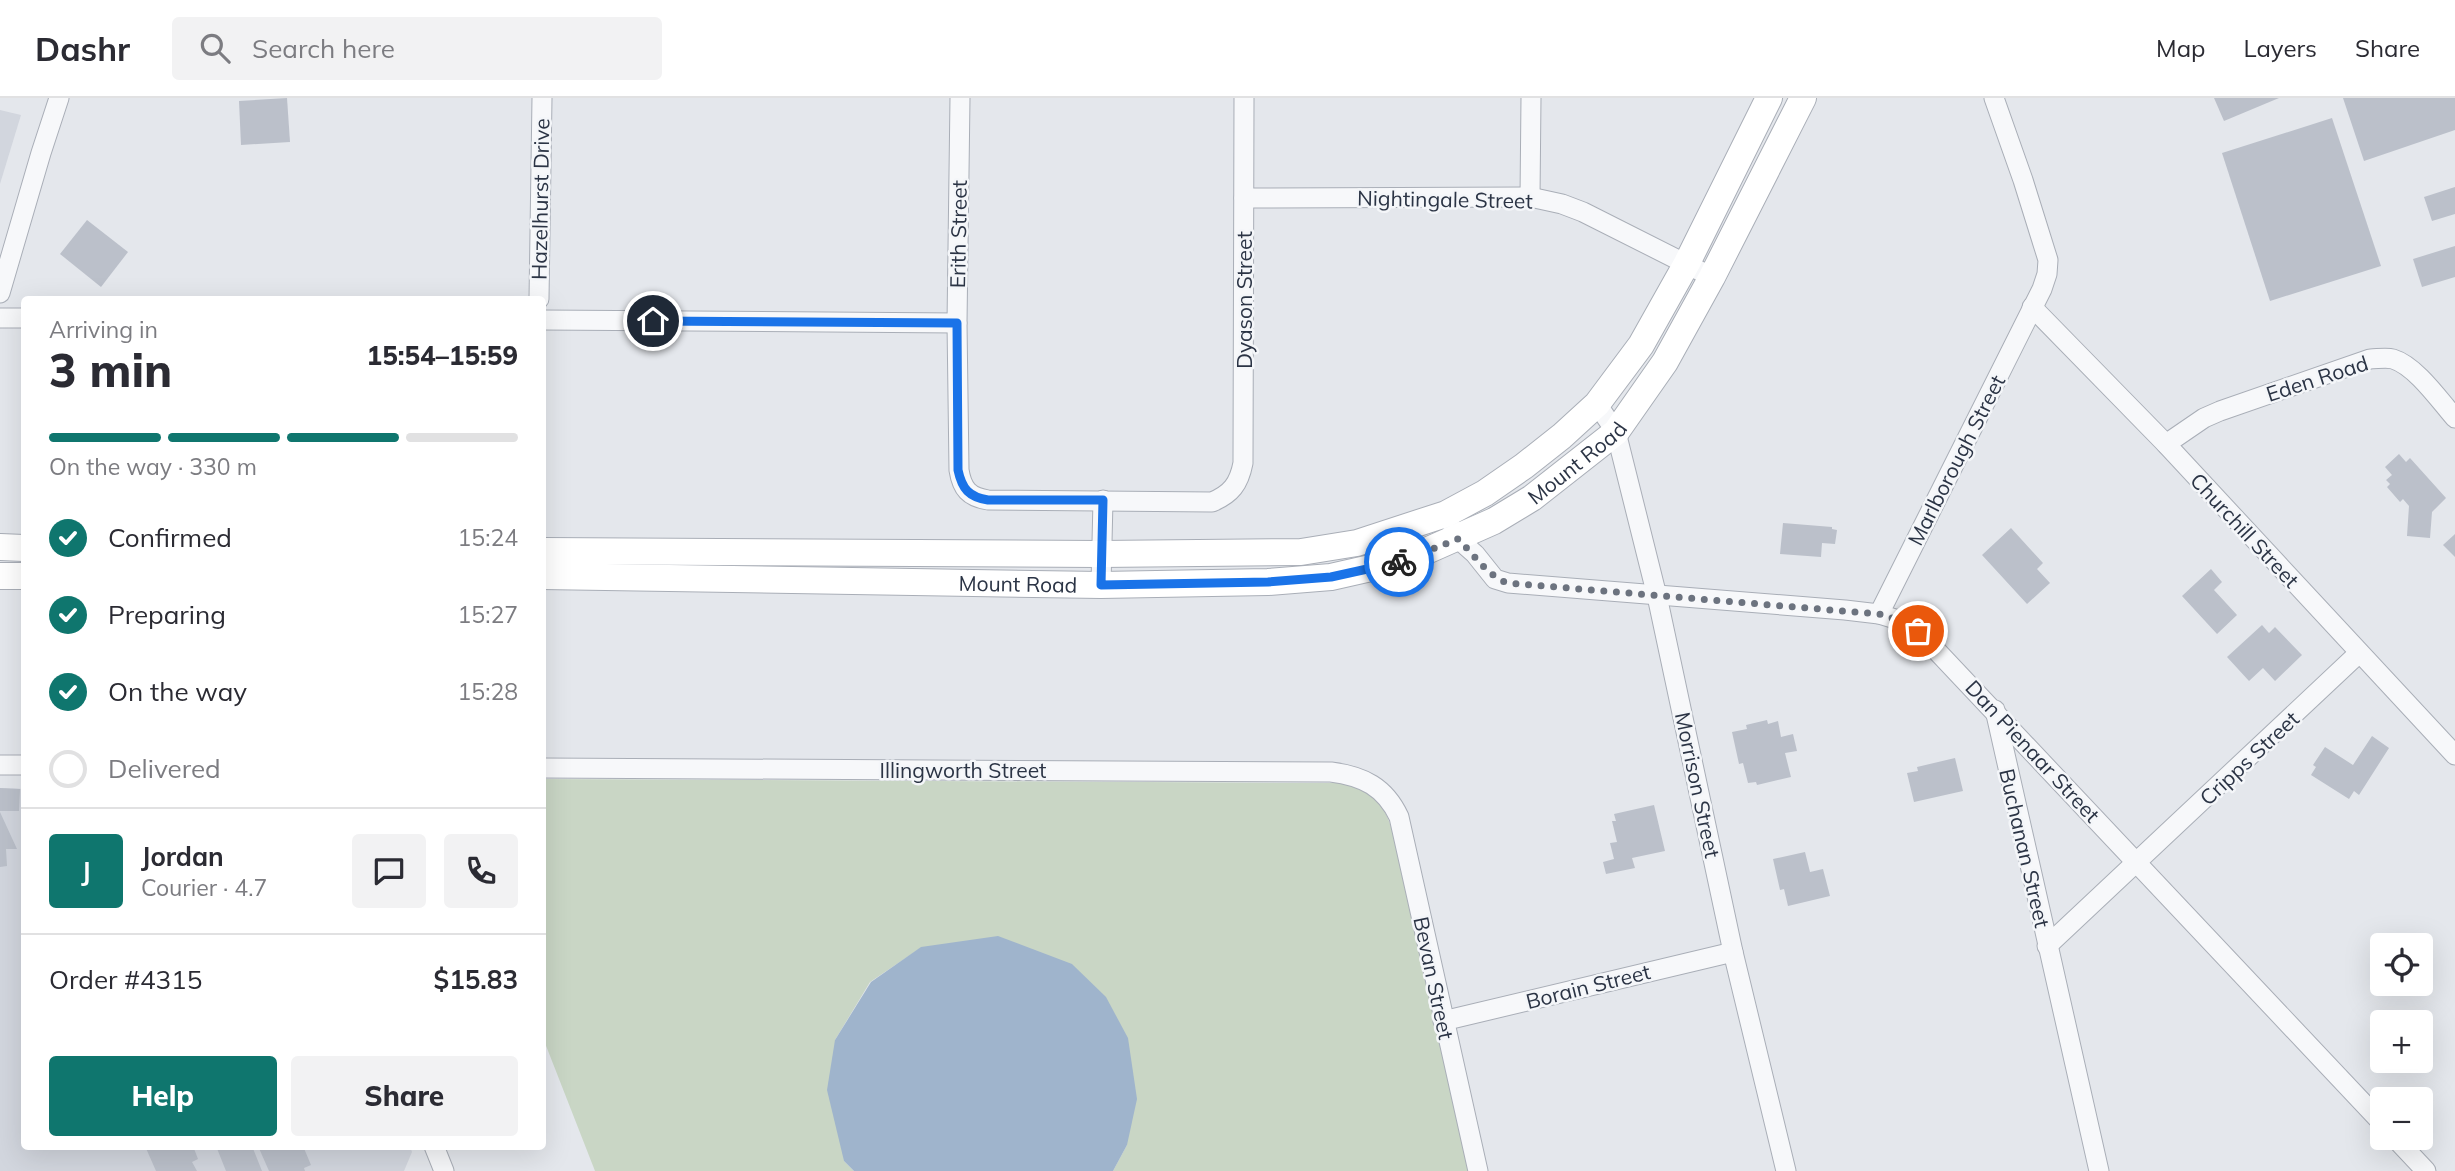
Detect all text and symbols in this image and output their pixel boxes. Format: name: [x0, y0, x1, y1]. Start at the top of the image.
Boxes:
search box: [172, 17, 662, 80]
text: Dashr: [35, 28, 130, 69]
icon: search: [196, 29, 234, 67]
text: Search here: [252, 32, 395, 65]
text: Map: [2156, 33, 2205, 63]
text: Layers: [2243, 33, 2317, 63]
text: Share: [2355, 33, 2420, 63]
street label: Hazelhurst Drive: [526, 118, 554, 280]
street label: Erith Street: [944, 180, 972, 288]
street label: Nightingale Street: [1357, 184, 1533, 214]
street label: Dyason Street: [1231, 231, 1257, 369]
pin: [623, 291, 683, 351]
icon: home: [634, 302, 672, 340]
text: Arriving in: [49, 315, 158, 344]
text: 15:54–15:59: [367, 339, 518, 372]
text: 3 min: [49, 341, 172, 399]
street label: Eden Road: [2263, 349, 2371, 407]
street label: Marlborough Street: [1902, 370, 2010, 550]
street label: Mount Road: [1522, 417, 1632, 510]
text: On the way · 330 m: [49, 452, 257, 481]
street label: Churchill Street: [2185, 467, 2305, 593]
icon: check: [49, 519, 87, 557]
text: Confirmed: [108, 521, 232, 554]
text: 15:24: [458, 523, 518, 552]
courier: [1364, 527, 1434, 597]
icon: bike: [1380, 543, 1418, 581]
street label: Mount Road: [958, 570, 1078, 598]
icon: check: [49, 596, 87, 634]
text: Preparing: [108, 598, 226, 631]
text: 15:27: [458, 600, 518, 629]
pin: [1888, 601, 1948, 661]
icon: bag: [1899, 612, 1937, 650]
icon: check: [49, 673, 87, 711]
text: On the way: [108, 675, 247, 708]
street label: Dan Pienaar Street: [1960, 675, 2106, 827]
text: 15:28: [458, 677, 518, 706]
street label: Cripps Street: [2194, 705, 2304, 811]
street label: Morrison Street: [1670, 710, 1726, 860]
text: Delivered: [108, 752, 221, 785]
street label: Illingworth Street: [880, 757, 1046, 783]
street label: Buchanan Street: [1994, 766, 2056, 930]
button: chat: [352, 834, 426, 908]
button: phone: [444, 834, 518, 908]
text: Jordan: [141, 840, 224, 873]
text: J: [81, 855, 91, 888]
text: Courier · 4.7: [141, 873, 267, 902]
street label: Bevan Street: [1408, 914, 1460, 1042]
map controls: [2370, 933, 2433, 1150]
button: locate: [2370, 933, 2433, 996]
street label: Borain Street: [1523, 958, 1653, 1014]
text: Order #4315: [49, 963, 202, 996]
text: $15.83: [434, 963, 518, 996]
button: +: [2370, 1010, 2433, 1073]
button: Help: [49, 1056, 277, 1136]
button: Share: [291, 1056, 518, 1136]
button: −: [2370, 1087, 2433, 1150]

